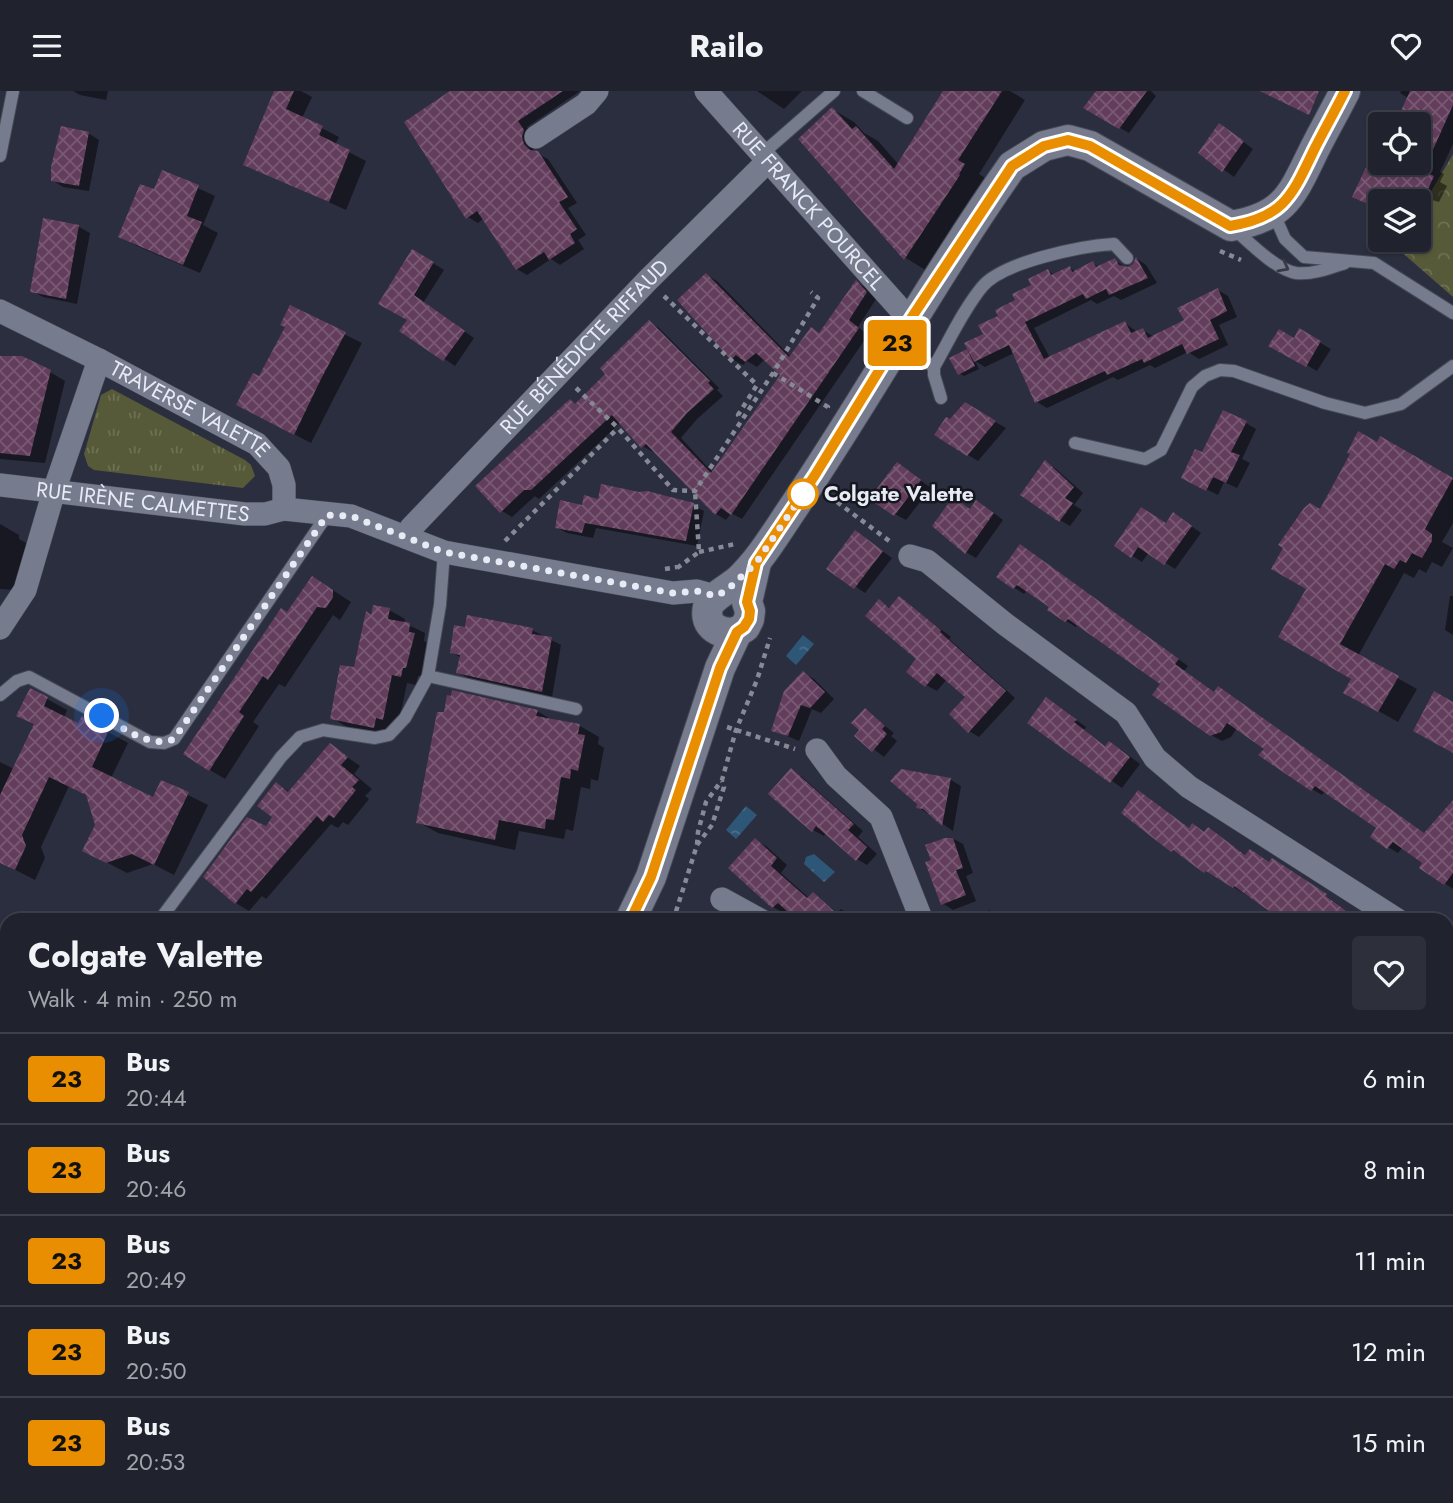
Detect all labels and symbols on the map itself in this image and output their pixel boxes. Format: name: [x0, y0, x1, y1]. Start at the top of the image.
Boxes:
street label: RUE FRANCK POURCEL: [725, 115, 892, 297]
street label: RUE BÉNÉDICTE RIFFAUD: [493, 252, 676, 441]
one-way arrow: [1277, 259, 1289, 272]
line badge: 23: [866, 320, 928, 366]
street label: TRAVERSE VALETTE: [105, 354, 277, 464]
street label: RUE IRÈNE CALMETTES: [35, 474, 251, 529]
marker: Colgate Valette: [788, 479, 818, 509]
place label: Colgate Valette: [824, 479, 974, 509]
your location: [84, 698, 119, 733]

